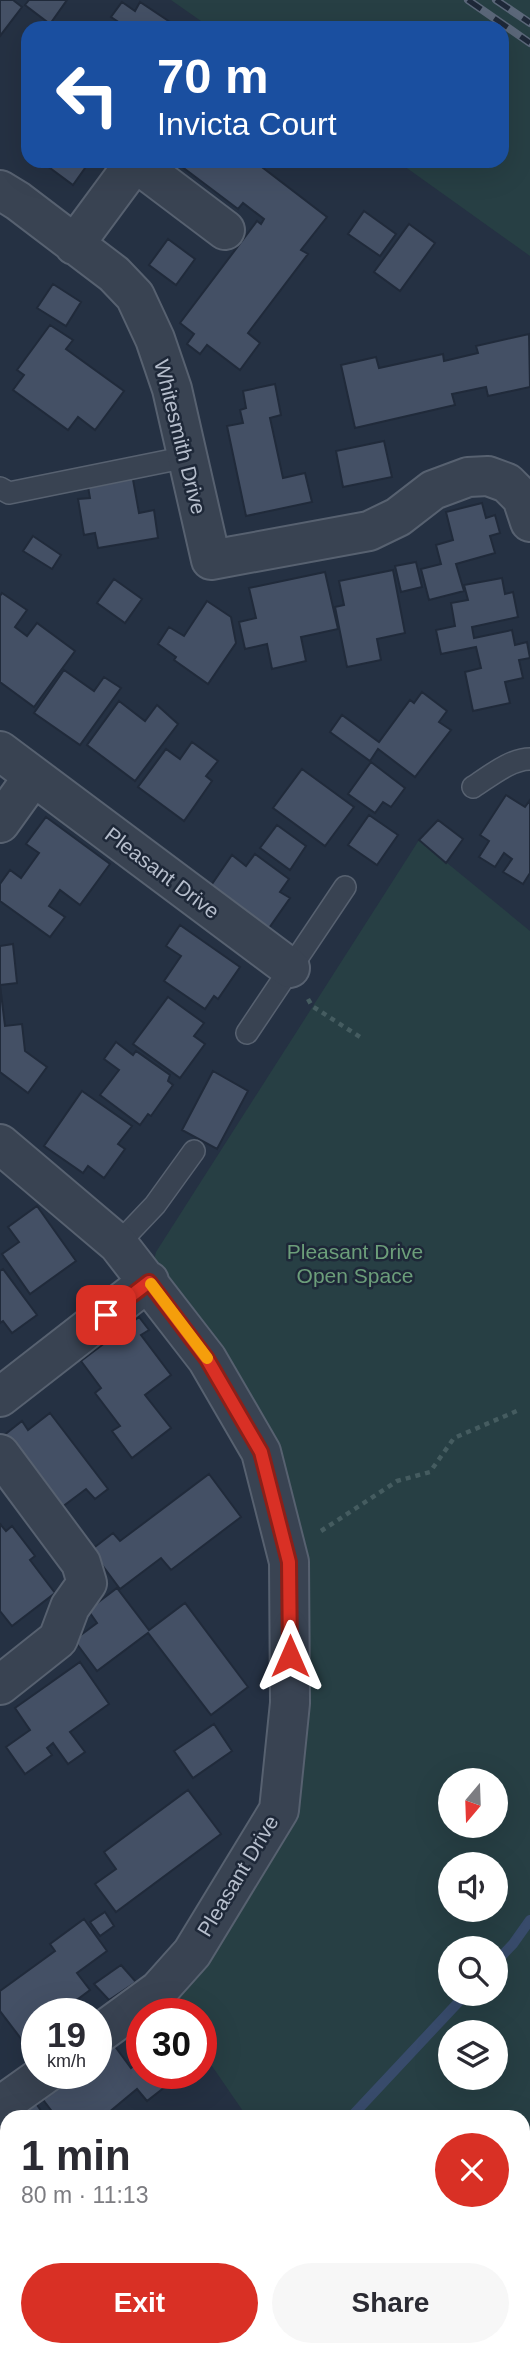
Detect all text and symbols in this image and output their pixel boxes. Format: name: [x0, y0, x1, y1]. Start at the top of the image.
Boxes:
icon: left: [42, 49, 133, 140]
text: 70 m: [157, 49, 269, 103]
text: Invicta Court: [157, 106, 337, 142]
street label: Whitesmith Drive: [150, 357, 211, 517]
street label: Pleasant Drive: [101, 822, 224, 923]
park label: Pleasant Drive Open Space: [287, 1240, 423, 1287]
pin: [76, 1285, 136, 1345]
icon: arrive: [87, 1296, 125, 1334]
position arrow: [253, 1619, 327, 1693]
north arrow: [438, 1768, 508, 1838]
map controls: [438, 1768, 508, 2090]
street label: Pleasant Drive: [193, 1811, 283, 1940]
button: sound: [438, 1852, 508, 1922]
button: search: [438, 1936, 508, 2006]
speed limit sign: 30: [126, 1998, 217, 2089]
text: 19: [47, 2015, 86, 2054]
button: layers: [438, 2020, 508, 2090]
text: km/h: [47, 2051, 86, 2071]
text: 1 min: [21, 2132, 131, 2179]
button: close: [435, 2133, 509, 2207]
text: 80 m · 11:13: [21, 2182, 148, 2208]
button: Exit: [21, 2263, 258, 2343]
button: Share: [272, 2263, 509, 2343]

